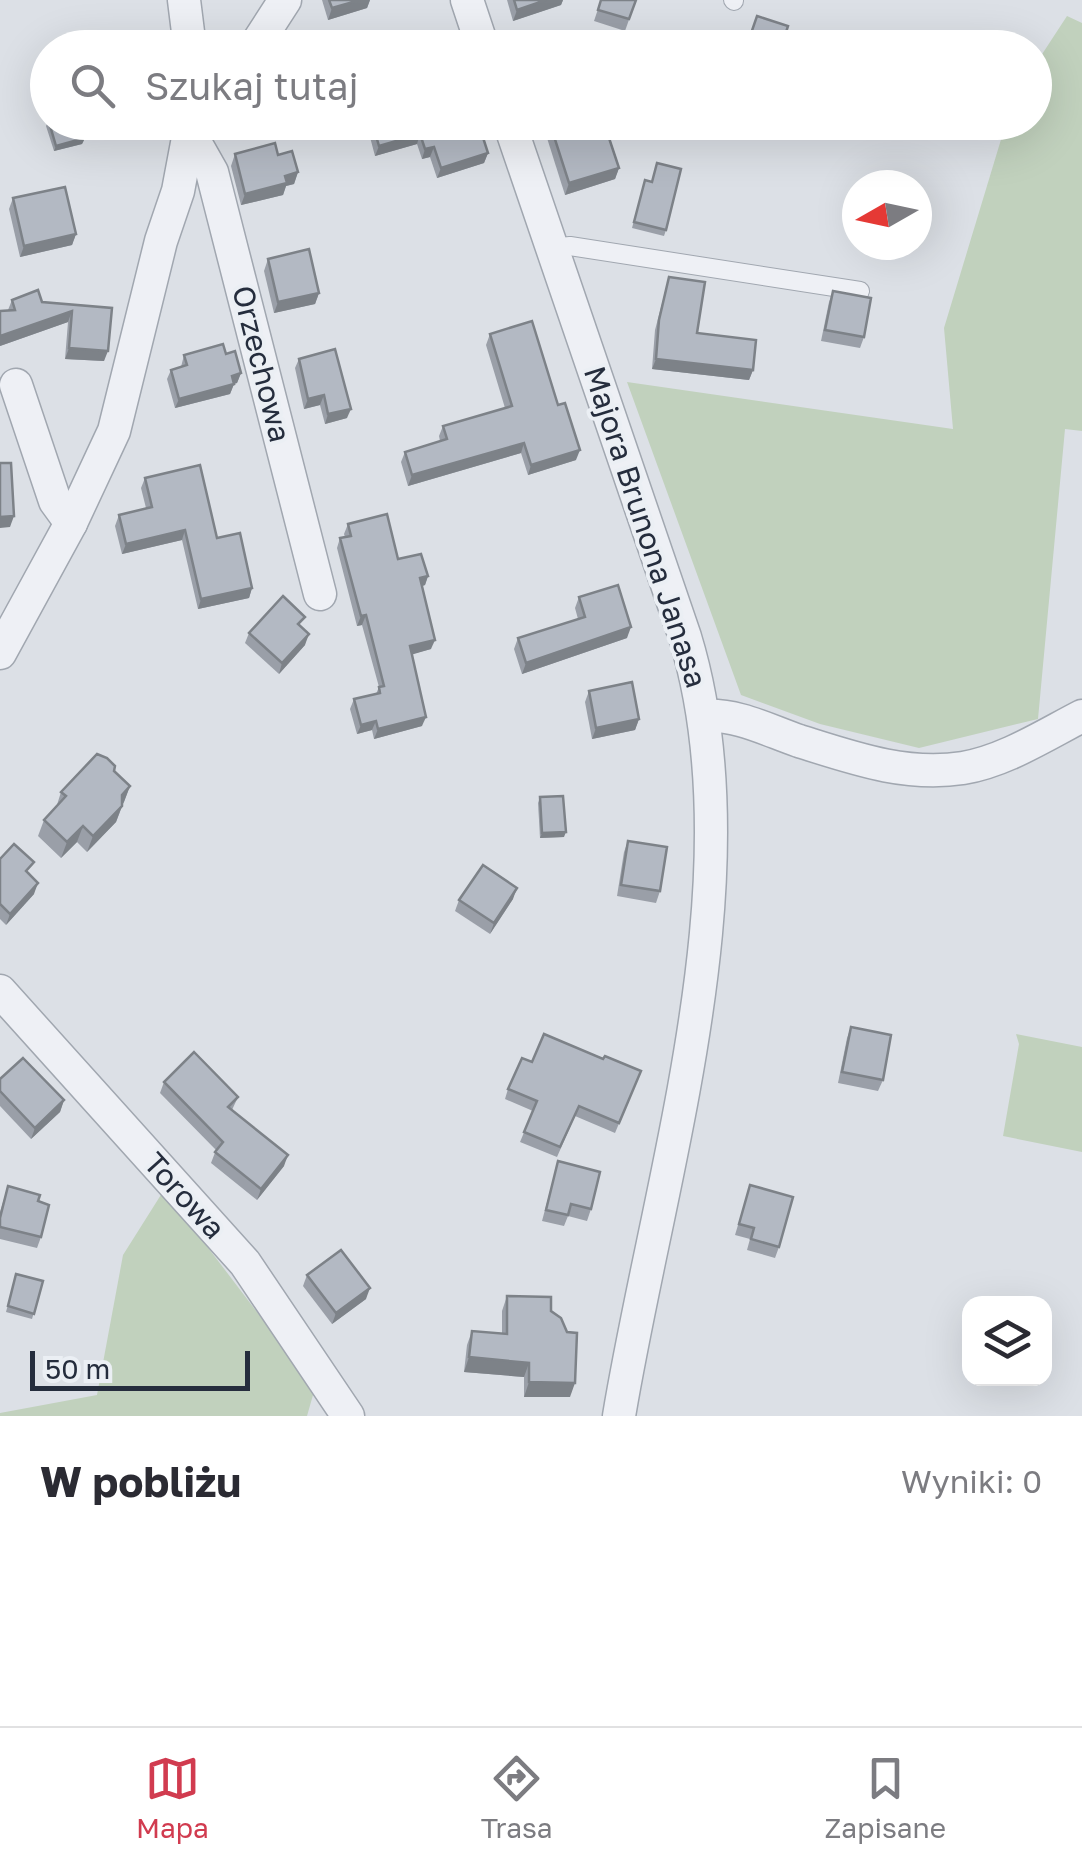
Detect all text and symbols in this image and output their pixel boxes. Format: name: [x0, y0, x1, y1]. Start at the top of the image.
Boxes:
search box: [30, 30, 1052, 140]
icon: search: [65, 58, 120, 113]
text: Szukaj tutaj: [145, 63, 359, 108]
north arrow: [842, 170, 932, 260]
street label: Orzechowa: [225, 282, 299, 446]
street label: Majora Brunona Janasa: [577, 361, 715, 692]
street label: Torowa: [137, 1145, 233, 1246]
map controls: [962, 1296, 1052, 1386]
button: layers: [962, 1296, 1052, 1386]
scale bar: [30, 1346, 250, 1390]
text: 50 m: [45, 1352, 110, 1385]
text: W pobliżu: [40, 1456, 241, 1506]
text: Wyniki: 0: [901, 1462, 1042, 1500]
tab: Mapa: [136, 1751, 209, 1844]
tab: Trasa: [481, 1751, 553, 1844]
tab: Zapisane: [825, 1751, 946, 1844]

